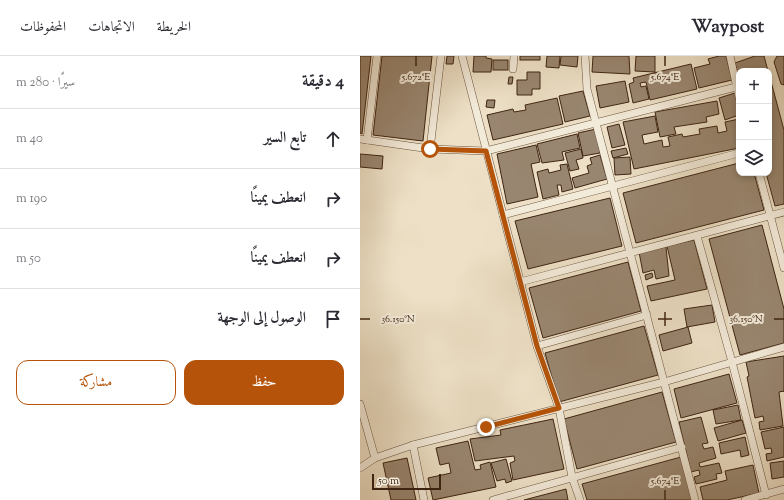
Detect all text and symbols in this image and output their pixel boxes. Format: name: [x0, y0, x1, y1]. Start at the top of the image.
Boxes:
text: Waypost: [691, 14, 764, 41]
text: المحفوظات: [20, 18, 66, 38]
text: الاتجاهات: [88, 18, 135, 38]
text: الخريطة: [157, 18, 191, 38]
map controls: [736, 68, 772, 176]
button: +: [736, 68, 772, 104]
text: 4 دقيقة: [302, 70, 344, 94]
text: 5.672°E: [401, 70, 430, 85]
text: 5.674°E: [650, 70, 679, 85]
text: سيرًا · 280 m: [16, 74, 75, 92]
button: −: [736, 104, 772, 140]
text: تابع السير: [264, 128, 306, 149]
icon: ahead: [322, 128, 344, 150]
text: 40 m: [16, 130, 43, 148]
route start: [421, 140, 439, 158]
button: layers: [736, 140, 772, 176]
text: انعطف يمينًا: [251, 188, 306, 209]
icon: right: [322, 188, 344, 210]
text: 190 m: [16, 190, 47, 208]
text: انعطف يمينًا: [251, 248, 306, 269]
icon: right: [322, 248, 344, 270]
text: 50 m: [16, 250, 41, 268]
text: الوصول إلى الوجهة: [217, 308, 306, 329]
icon: arrive: [322, 308, 344, 330]
text: 36.150°N: [381, 312, 415, 327]
text: 36.150°N: [729, 312, 763, 327]
button: مشاركة: [16, 360, 176, 405]
button: حفظ: [184, 360, 344, 405]
route end: [477, 418, 495, 436]
scale bar: [372, 472, 441, 491]
text: 50 m: [378, 473, 399, 489]
text: 5.674°E: [650, 474, 679, 489]

